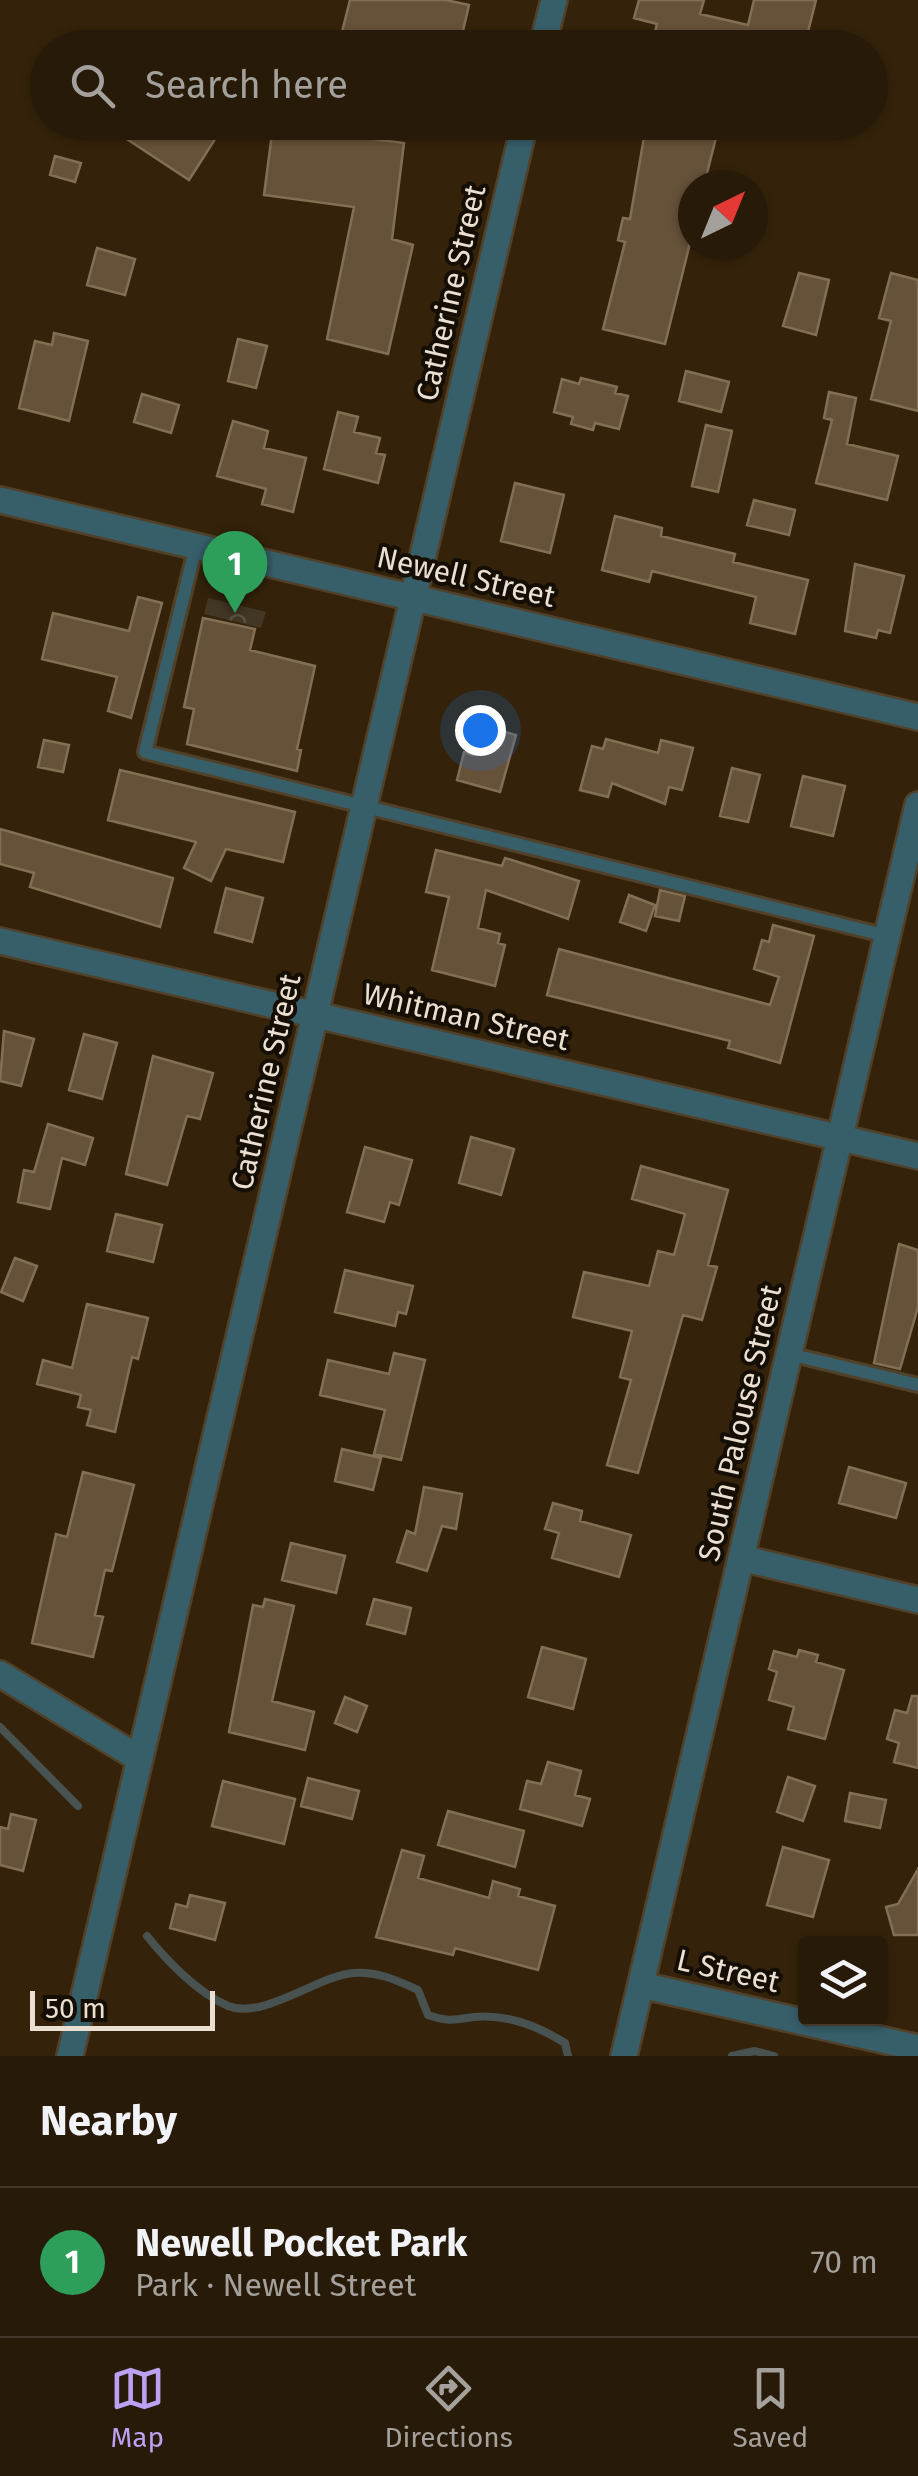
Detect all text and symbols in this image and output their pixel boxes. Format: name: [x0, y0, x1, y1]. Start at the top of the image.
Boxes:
search box: [30, 30, 888, 140]
icon: search: [65, 58, 120, 113]
text: Search here: [145, 62, 348, 108]
north arrow: [678, 170, 768, 260]
street label: Catherine Street: [409, 181, 493, 405]
pin: 1: [202, 530, 268, 613]
street label: Newell Street: [373, 539, 559, 615]
your location: [455, 705, 506, 756]
street label: Catherine Street: [224, 970, 308, 1194]
street label: Whitman Street: [359, 976, 573, 1058]
street label: South Palouse Street: [691, 1281, 789, 1565]
map controls: [798, 1936, 888, 2026]
button: layers: [798, 1936, 888, 2026]
street label: L Street: [673, 1942, 783, 2000]
scale bar: [30, 1986, 215, 2030]
text: 50 m: [45, 1992, 106, 2025]
text: Nearby: [40, 2096, 177, 2146]
text: Newell Pocket Park: [135, 2220, 467, 2266]
text: 1: [65, 2243, 80, 2281]
text: 70 m: [810, 2243, 878, 2281]
text: Park · Newell Street: [135, 2266, 416, 2304]
tab: Map: [110, 2361, 165, 2454]
tab: Directions: [384, 2361, 513, 2454]
tab: Saved: [732, 2361, 808, 2454]

